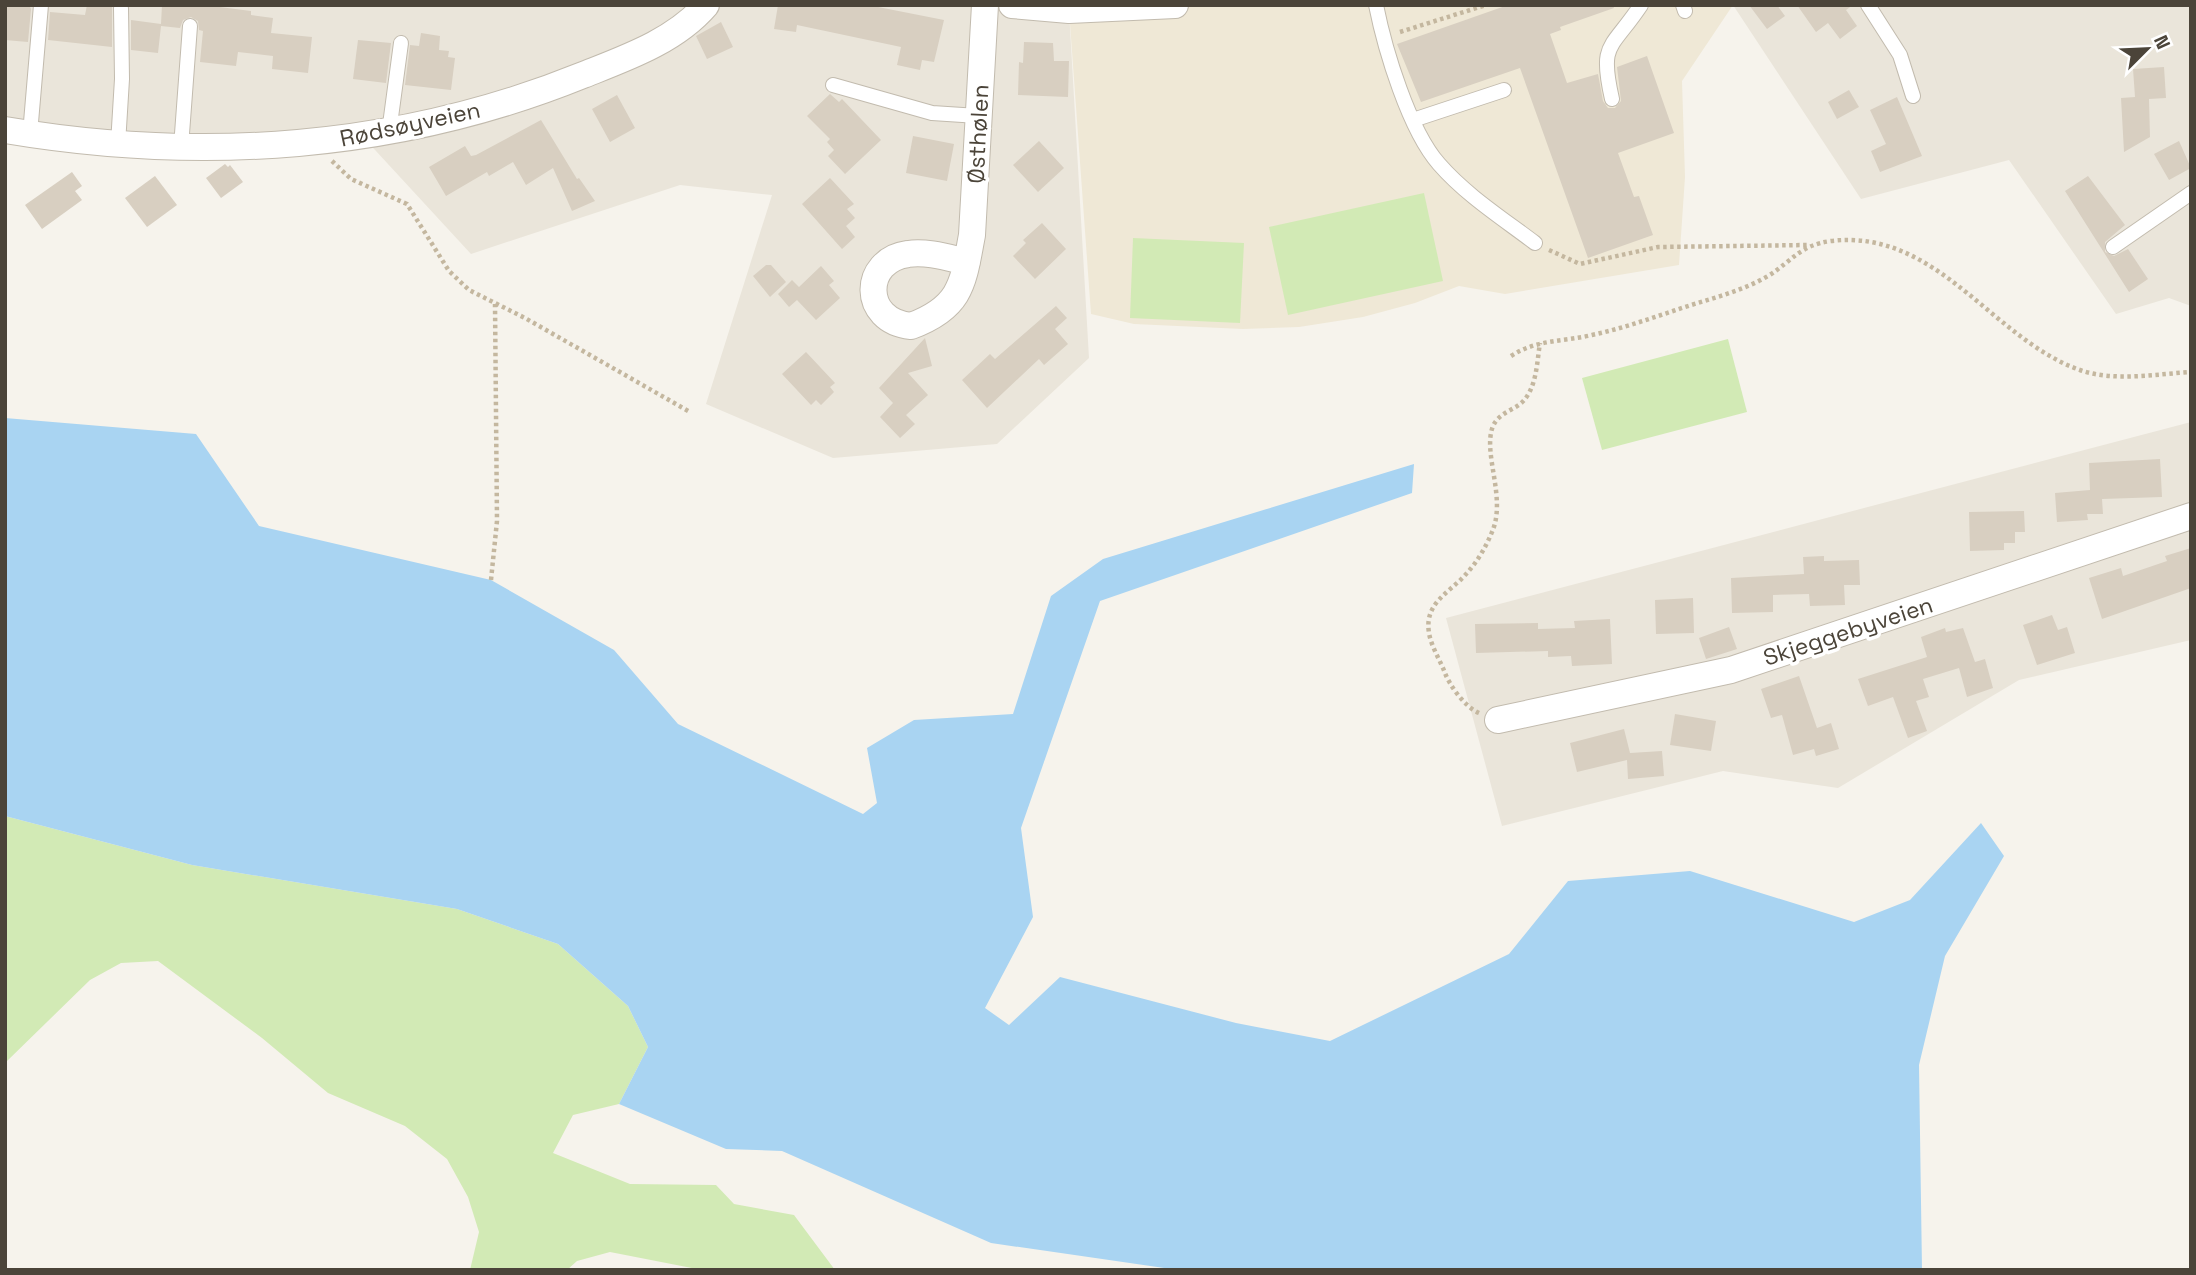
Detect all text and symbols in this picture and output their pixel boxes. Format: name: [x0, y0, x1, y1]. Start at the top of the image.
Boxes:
north arrow: [2112, 14, 2182, 84]
text: N: [2148, 31, 2176, 53]
street label: Østhølen: [960, 84, 996, 184]
street label: Rødsøyveien: [337, 94, 483, 154]
street label: Skjeggebyveien: [1759, 589, 1937, 673]

